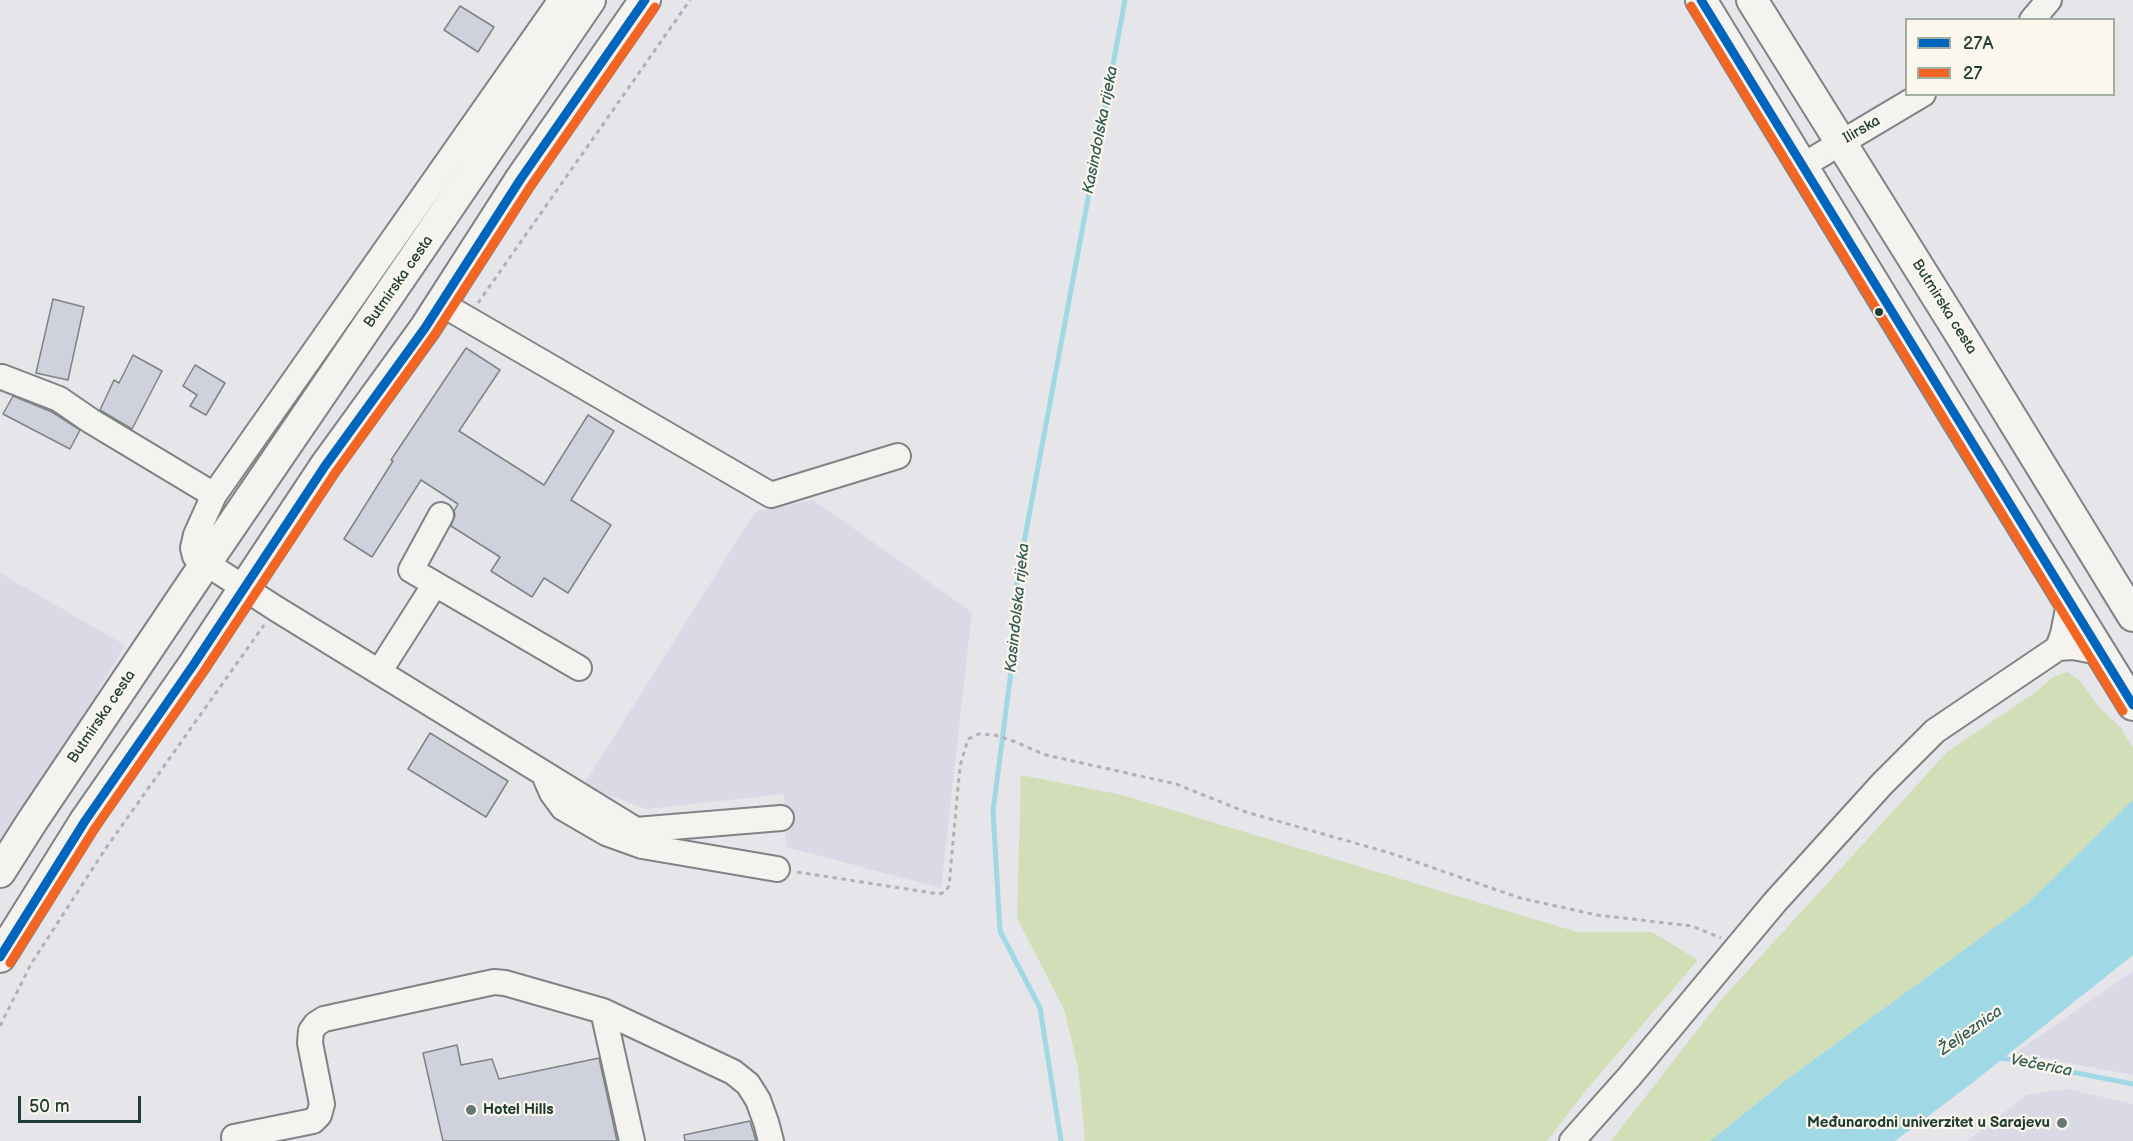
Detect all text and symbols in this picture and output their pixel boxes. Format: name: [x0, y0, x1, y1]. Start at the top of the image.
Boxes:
legend: [1905, 18, 2115, 96]
text: 27A: [1963, 33, 1993, 54]
text: 27: [1963, 63, 1982, 84]
water label: Kasindolska rijeka: [1079, 64, 1123, 196]
street label: Ilirska: [1840, 112, 1884, 148]
street label: Butmirska cesta: [360, 232, 438, 332]
street label: Butmirska cesta: [1908, 256, 1980, 358]
unlabelled marker: [1873, 306, 1885, 318]
water label: Kasindolska rijeka: [1002, 542, 1034, 674]
street label: Butmirska cesta: [64, 667, 140, 767]
water label: Željeznica: [1936, 1002, 2006, 1060]
water label: Večerica: [2008, 1051, 2074, 1081]
scale bar: [21, 1084, 144, 1122]
text: 50 m: [29, 1096, 70, 1117]
place label: Hotel Hills: [483, 1101, 554, 1119]
marker: Hotel Hills: [464, 1103, 478, 1117]
place label: Međunarodni univerzitet u Sarajevu: [1807, 1114, 2050, 1132]
marker: Međunarodni univerzitet u Sarajevu: [2055, 1116, 2069, 1130]

